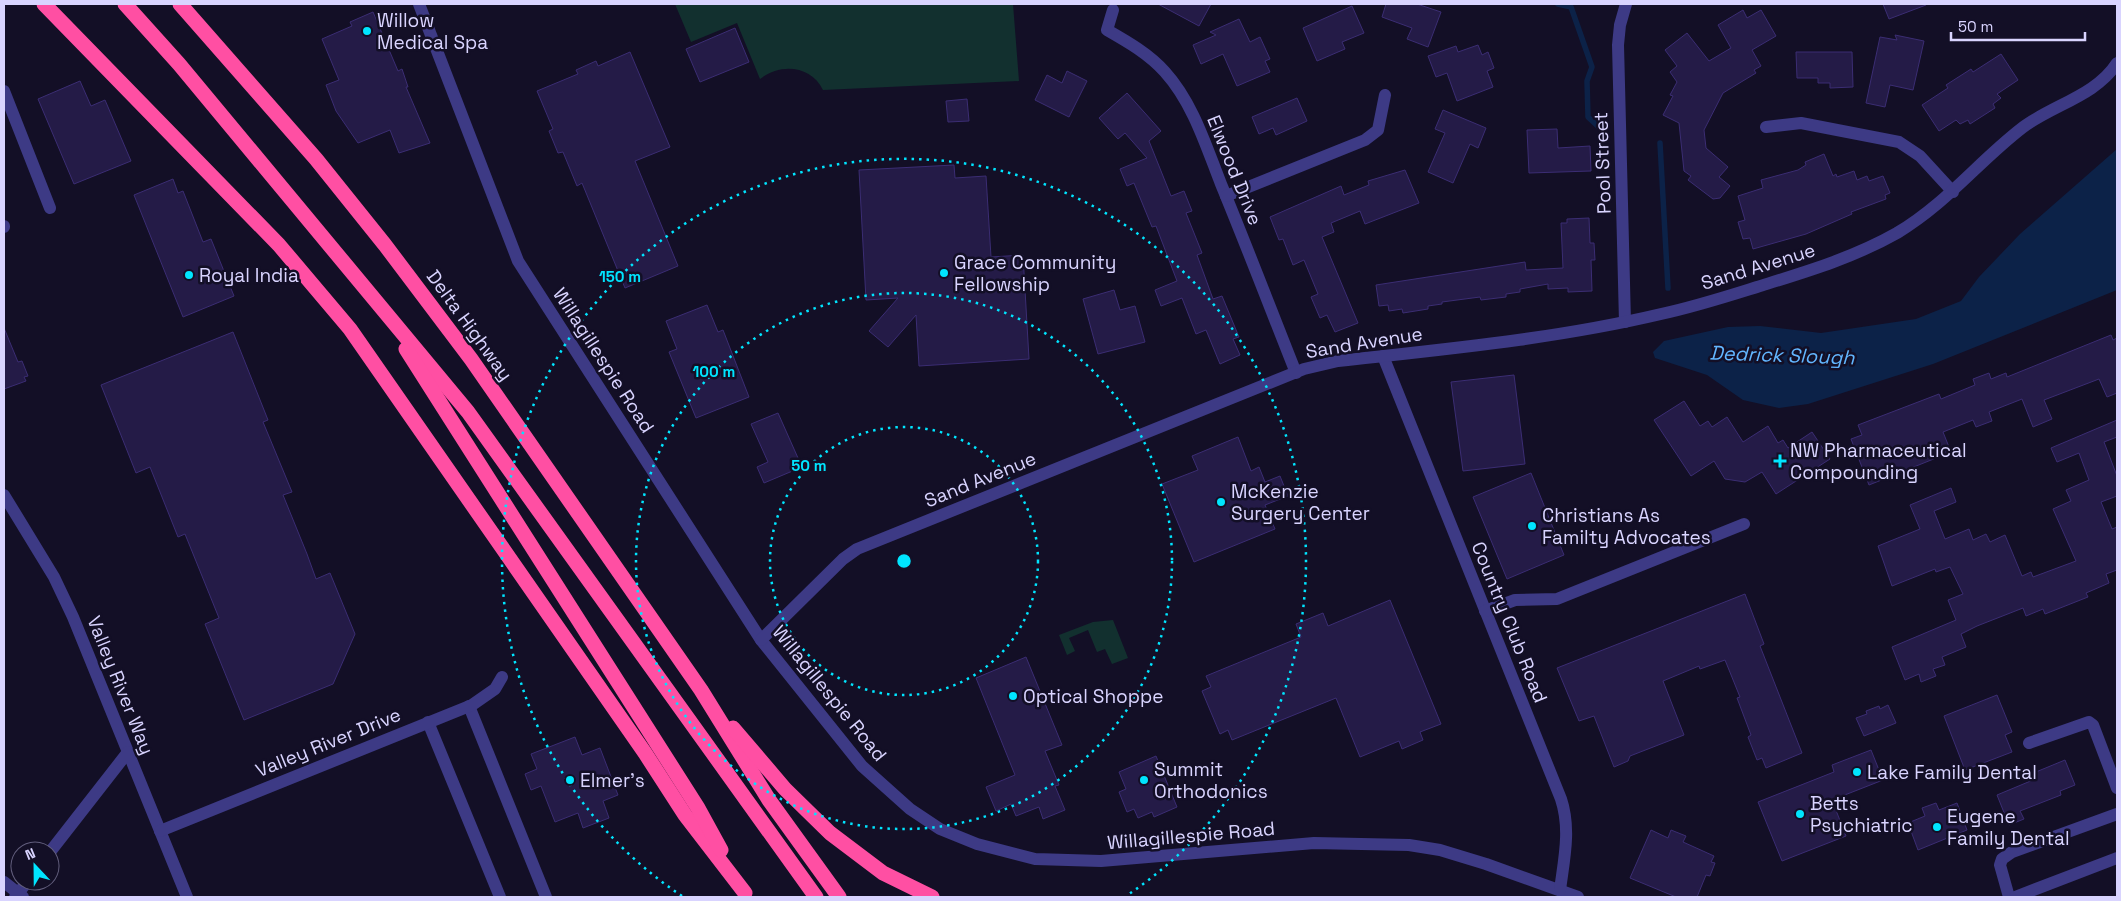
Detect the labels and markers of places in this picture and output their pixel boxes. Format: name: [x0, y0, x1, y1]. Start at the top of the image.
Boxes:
place label: Willow Medical Spa: [377, 8, 488, 55]
marker: Willow Medical Spa: [361, 25, 373, 37]
place label: Grace Community Fellowship: [954, 250, 1116, 297]
place label: Royal India: [199, 263, 299, 288]
marker: Grace Community Fellowship: [938, 267, 950, 279]
marker: Royal India: [183, 269, 195, 281]
place label: NW Pharmaceutical Compounding: [1790, 438, 1967, 485]
marker: NW Pharmaceutical Compounding: [1774, 455, 1786, 467]
place label: McKenzie Surgery Center: [1231, 479, 1370, 526]
marker: McKenzie Surgery Center: [1215, 496, 1227, 508]
place label: Christians As Familty Advocates: [1542, 503, 1711, 550]
marker: Christians As Familty Advocates: [1526, 520, 1538, 532]
centre of rings: [895, 552, 913, 570]
place label: Optical Shoppe: [1023, 684, 1164, 709]
marker: Optical Shoppe: [1007, 690, 1019, 702]
place label: Summit Orthodonics: [1154, 757, 1268, 804]
place label: Lake Family Dental: [1867, 760, 2037, 785]
marker: Lake Family Dental: [1851, 766, 1863, 778]
place label: Elmer's: [580, 768, 645, 793]
marker: Elmer's: [564, 774, 576, 786]
marker: Summit Orthodonics: [1138, 774, 1150, 786]
place label: Betts Psychiatric: [1810, 791, 1913, 838]
place label: Eugene Family Dental: [1947, 804, 2070, 851]
marker: Betts Psychiatric: [1794, 808, 1806, 820]
marker: Eugene Family Dental: [1931, 821, 1943, 833]

